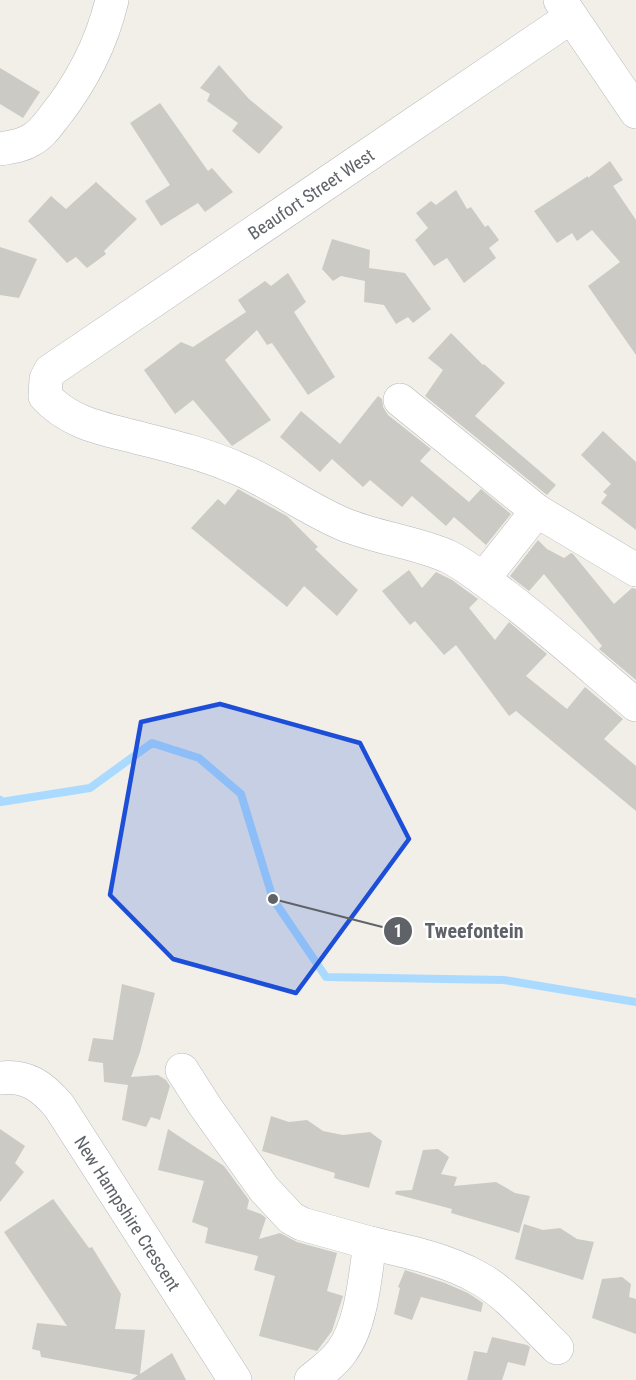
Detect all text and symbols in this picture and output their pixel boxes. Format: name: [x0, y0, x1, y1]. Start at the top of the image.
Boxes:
street label: Beaufort Street West: [244, 144, 378, 244]
callout: Tweefontein: [383, 912, 536, 950]
text: Tweefontein: [424, 919, 524, 943]
text: 1: [393, 920, 403, 941]
street label: New Hampshire Crescent: [70, 1132, 185, 1294]

